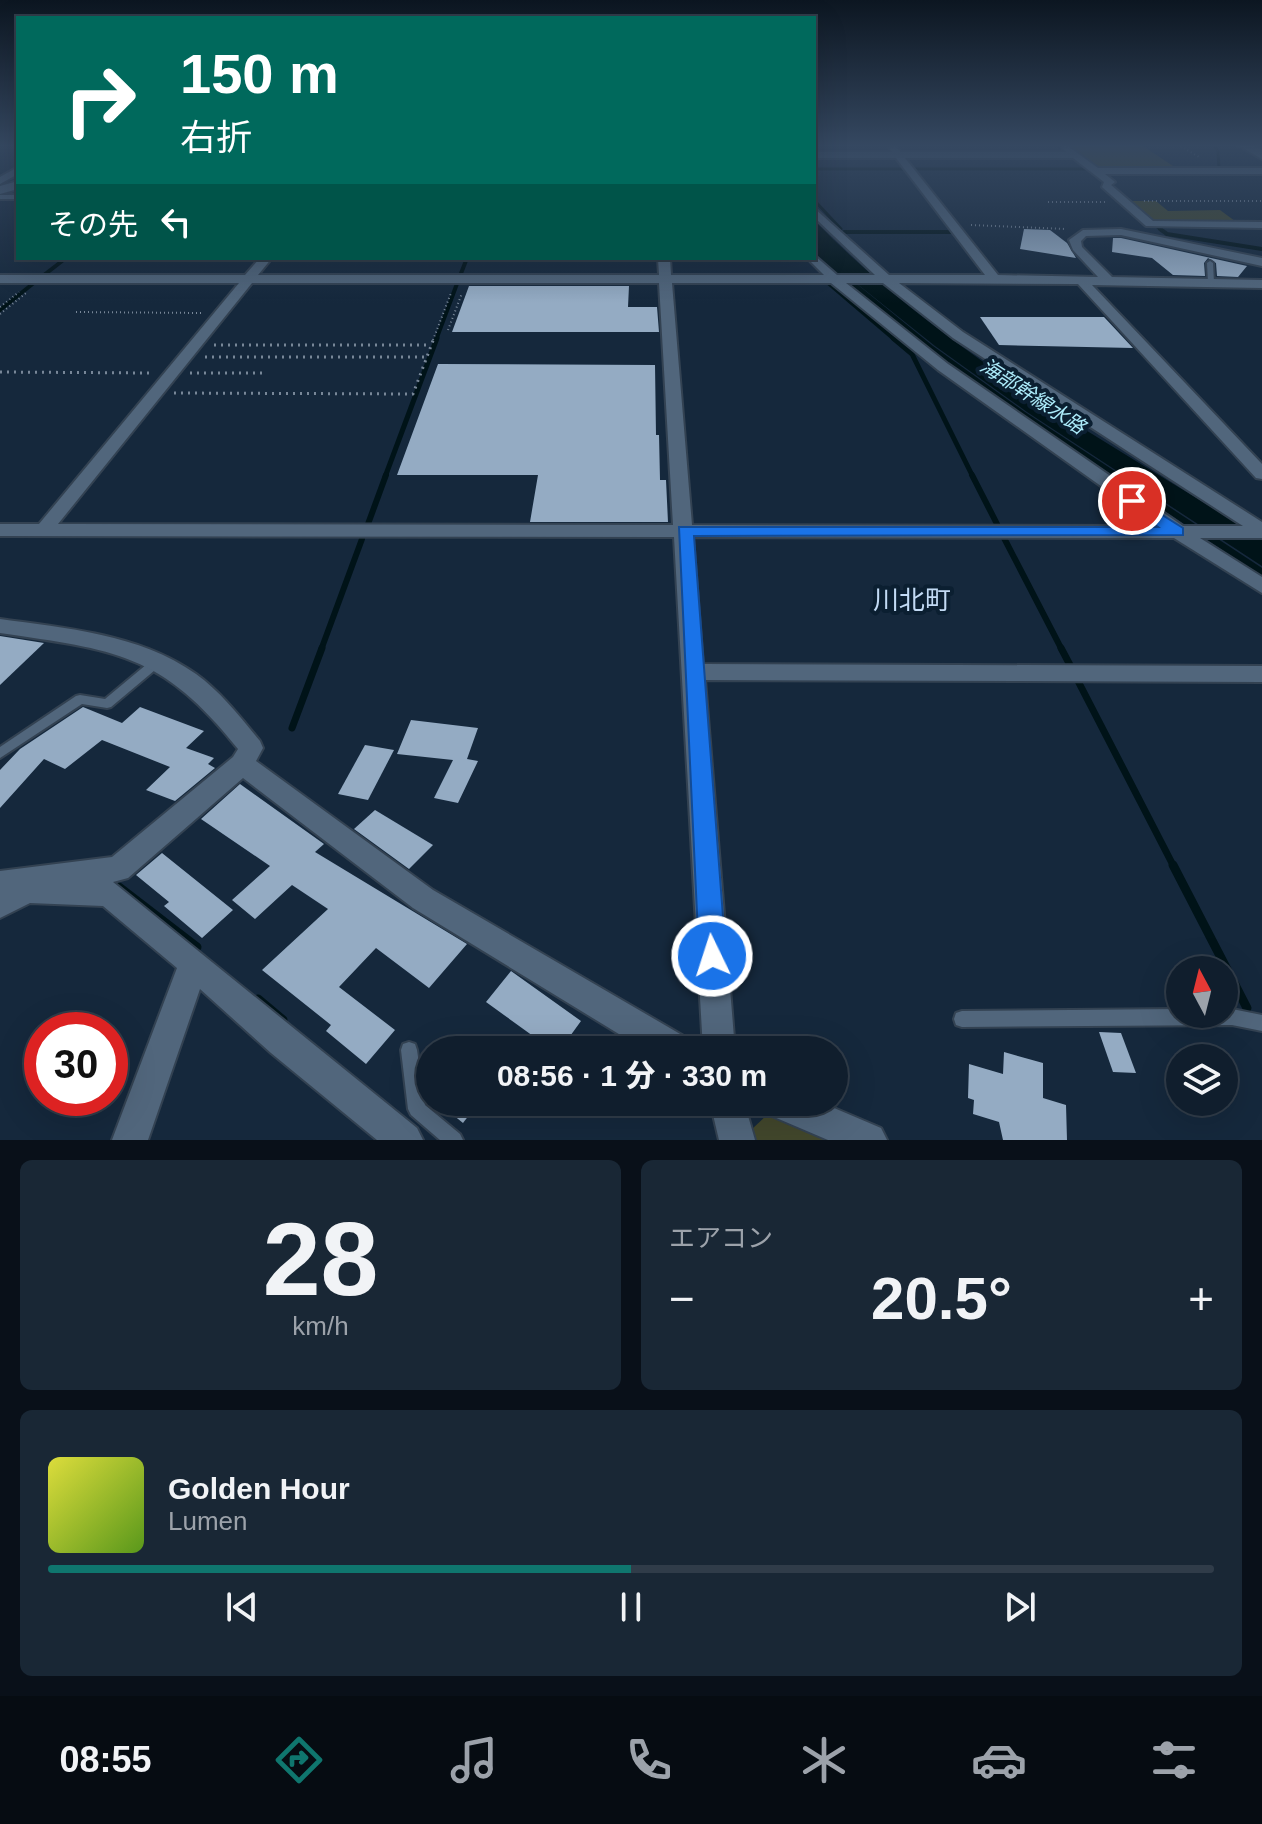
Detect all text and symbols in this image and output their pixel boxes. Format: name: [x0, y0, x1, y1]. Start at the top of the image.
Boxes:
text: 150 m: [180, 42, 339, 105]
icon: right: [48, 48, 152, 152]
text: 右折: [180, 117, 252, 158]
icon: left: [154, 200, 198, 244]
text: その先: [48, 208, 138, 241]
water label: 海部幹線水路: [977, 354, 1091, 439]
pin: [1098, 467, 1166, 535]
icon: arrive: [1110, 479, 1154, 523]
district label: 川北町: [873, 585, 951, 615]
position arrow: [670, 914, 754, 998]
north arrow: [1166, 956, 1238, 1028]
map controls: [1166, 956, 1238, 1116]
speed limit sign: 30: [24, 1012, 128, 1116]
button: layers: [1166, 1044, 1238, 1116]
text: 08:56 · 1 分 · 330 m: [497, 1059, 767, 1092]
text: 28: [263, 1201, 378, 1317]
text: エアコン: [669, 1223, 773, 1253]
text: 20.5°: [871, 1265, 1012, 1332]
text: −: [669, 1274, 695, 1323]
text: +: [1188, 1274, 1214, 1323]
text: km/h: [292, 1311, 349, 1341]
text: Golden Hour: [168, 1472, 350, 1505]
text: Lumen: [168, 1506, 248, 1536]
icon: previous: [220, 1585, 264, 1629]
icon: pause: [609, 1585, 653, 1629]
icon: next: [998, 1585, 1042, 1629]
icon: directions: [271, 1732, 327, 1788]
icon: music: [446, 1732, 502, 1788]
icon: phone: [621, 1732, 677, 1788]
icon: climate: [796, 1732, 852, 1788]
icon: car: [971, 1732, 1027, 1788]
icon: filters: [1146, 1732, 1202, 1788]
text: 08:55: [60, 1739, 152, 1780]

